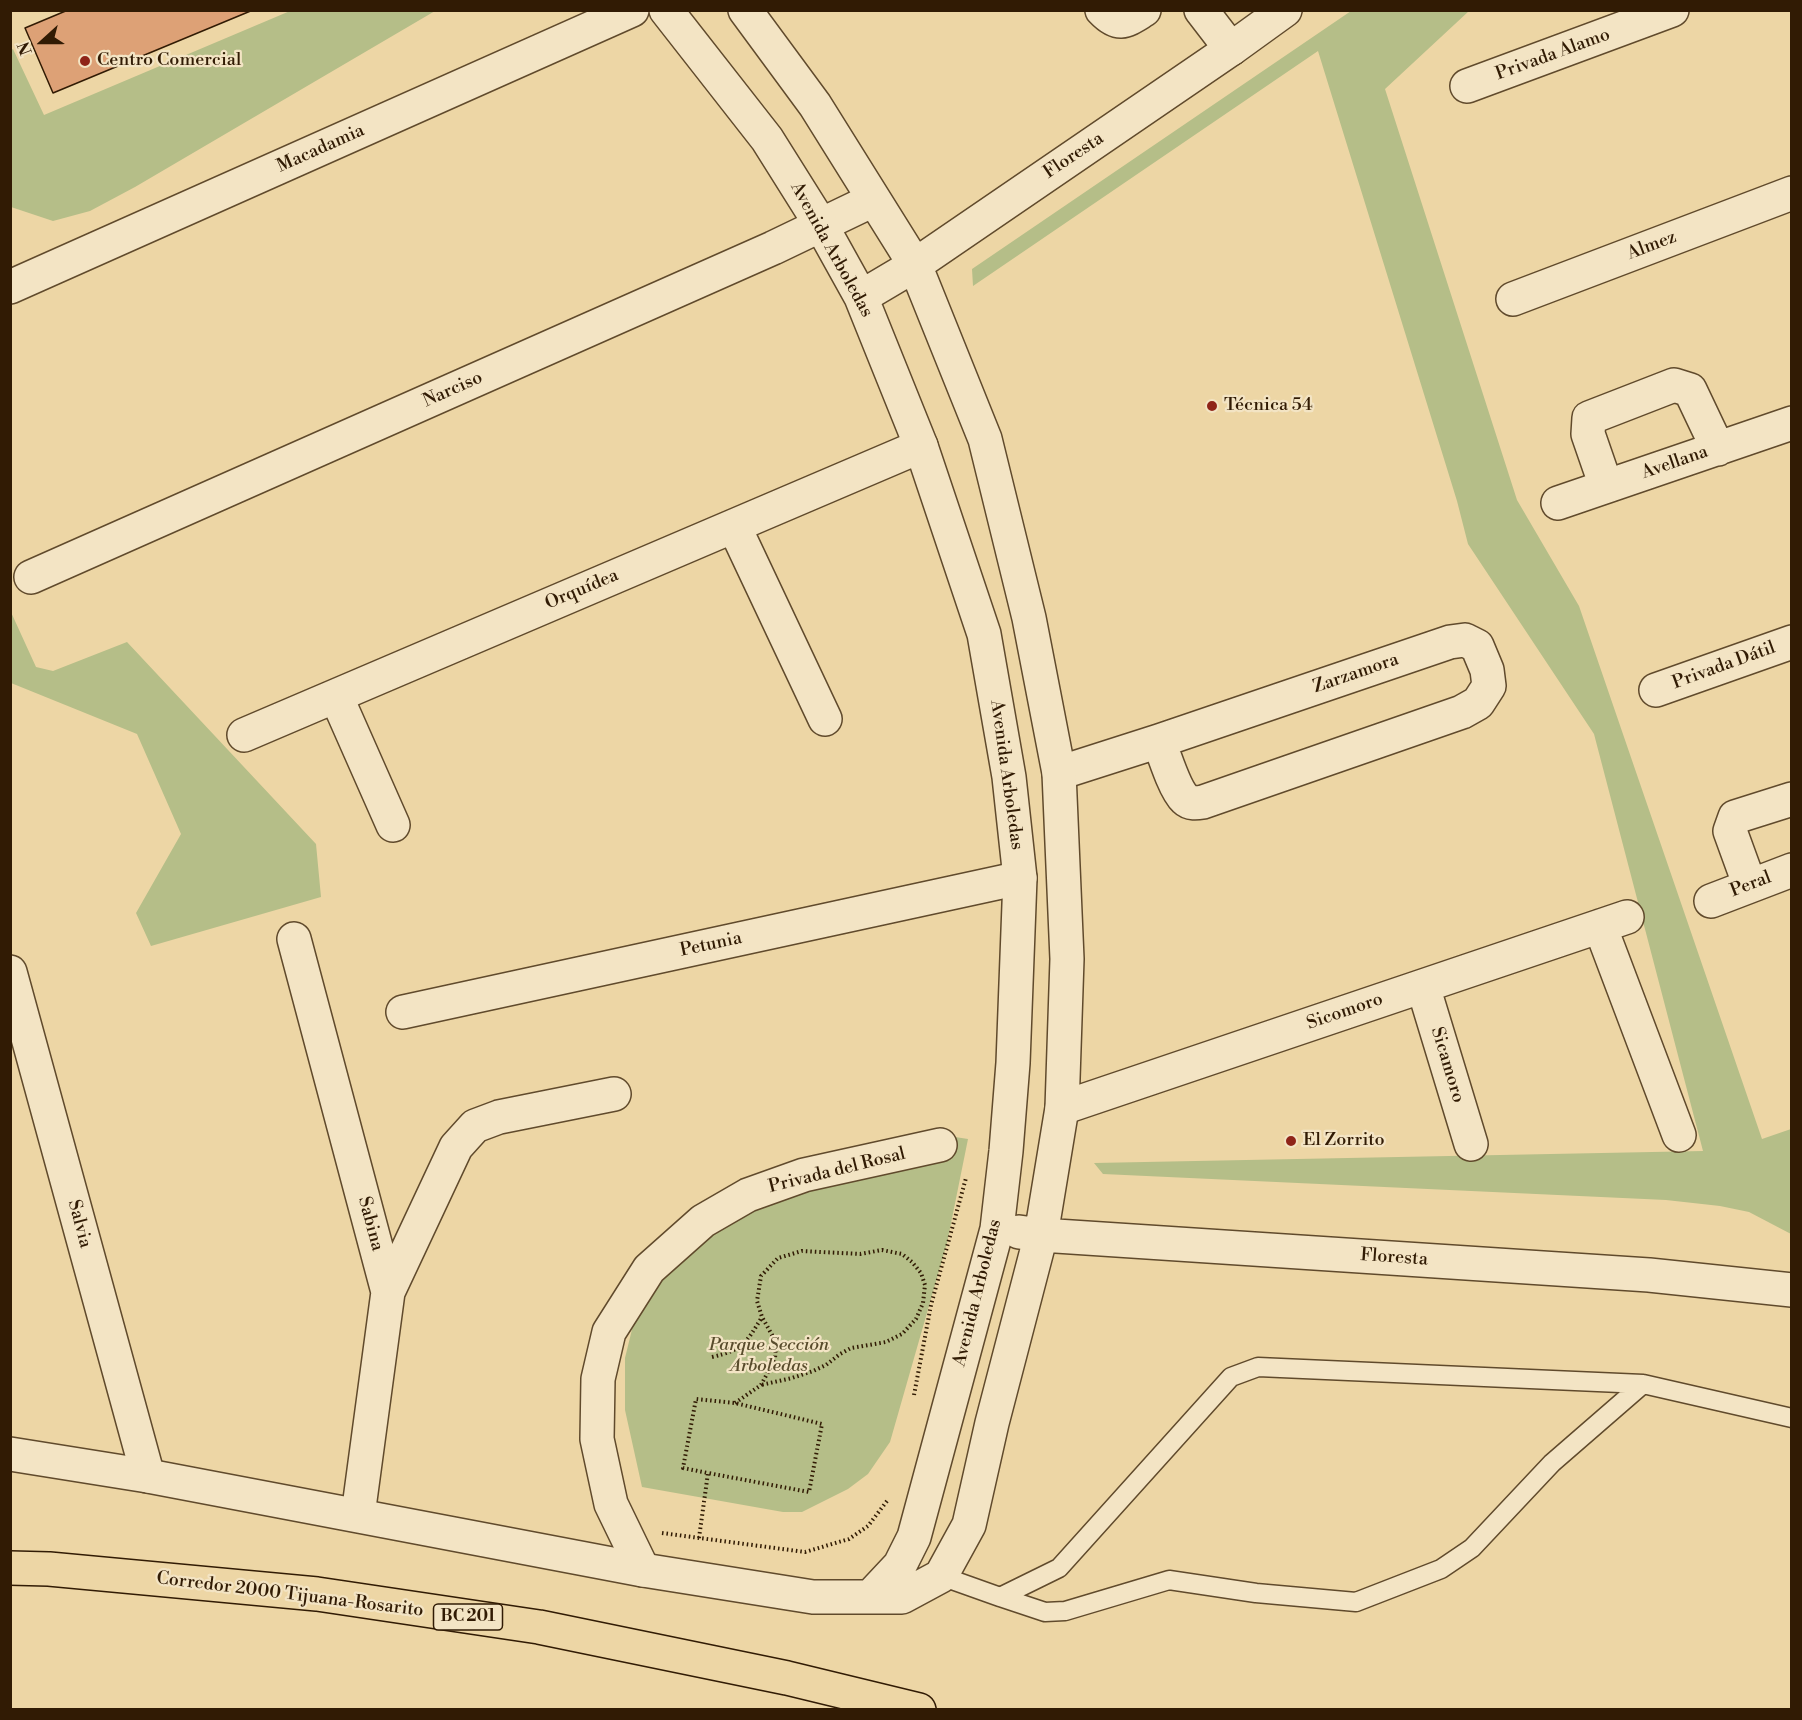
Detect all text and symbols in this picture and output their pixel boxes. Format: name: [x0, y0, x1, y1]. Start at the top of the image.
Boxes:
north arrow: [12, 12, 72, 72]
street label: Privada Alamo: [1493, 24, 1613, 86]
text: N: [14, 39, 37, 58]
place label: Centro Comercial: [97, 50, 241, 72]
marker: Centro Comercial: [78, 54, 92, 68]
street label: Macadamia: [274, 120, 368, 178]
street label: Floresta: [1040, 128, 1108, 184]
street label: Avenida Arboledas: [785, 179, 877, 321]
street label: Almez: [1624, 227, 1680, 265]
street label: Narciso: [420, 367, 486, 413]
place label: Técnica 54: [1224, 395, 1313, 417]
marker: Técnica 54: [1205, 399, 1219, 413]
street label: Avellana: [1639, 442, 1711, 484]
street label: Orquídea: [542, 565, 622, 615]
street label: Privada Dátil: [1669, 637, 1779, 695]
street label: Zarzamora: [1310, 649, 1402, 699]
street label: Avenida Arboledas: [985, 699, 1027, 851]
street label: Peral: [1727, 867, 1775, 903]
street label: Petunia: [678, 928, 744, 962]
street label: Sicomoro: [1304, 989, 1386, 1035]
street label: Sicamoro: [1425, 1025, 1469, 1105]
place label: El Zorrito: [1303, 1130, 1385, 1152]
marker: El Zorrito: [1284, 1134, 1298, 1148]
street label: Privada del Rosal: [766, 1144, 908, 1198]
street label: Sabina: [352, 1194, 388, 1254]
street label: Salvia: [62, 1198, 96, 1250]
street label: Avenida Arboledas: [949, 1217, 1007, 1369]
street label: Floresta: [1359, 1245, 1429, 1271]
park label: Parque Sección Arboledas: [709, 1335, 829, 1378]
street label: Corredor 2000 Tijuana-Rosarito: [155, 1568, 425, 1622]
road number: BC 201: [434, 1604, 502, 1630]

